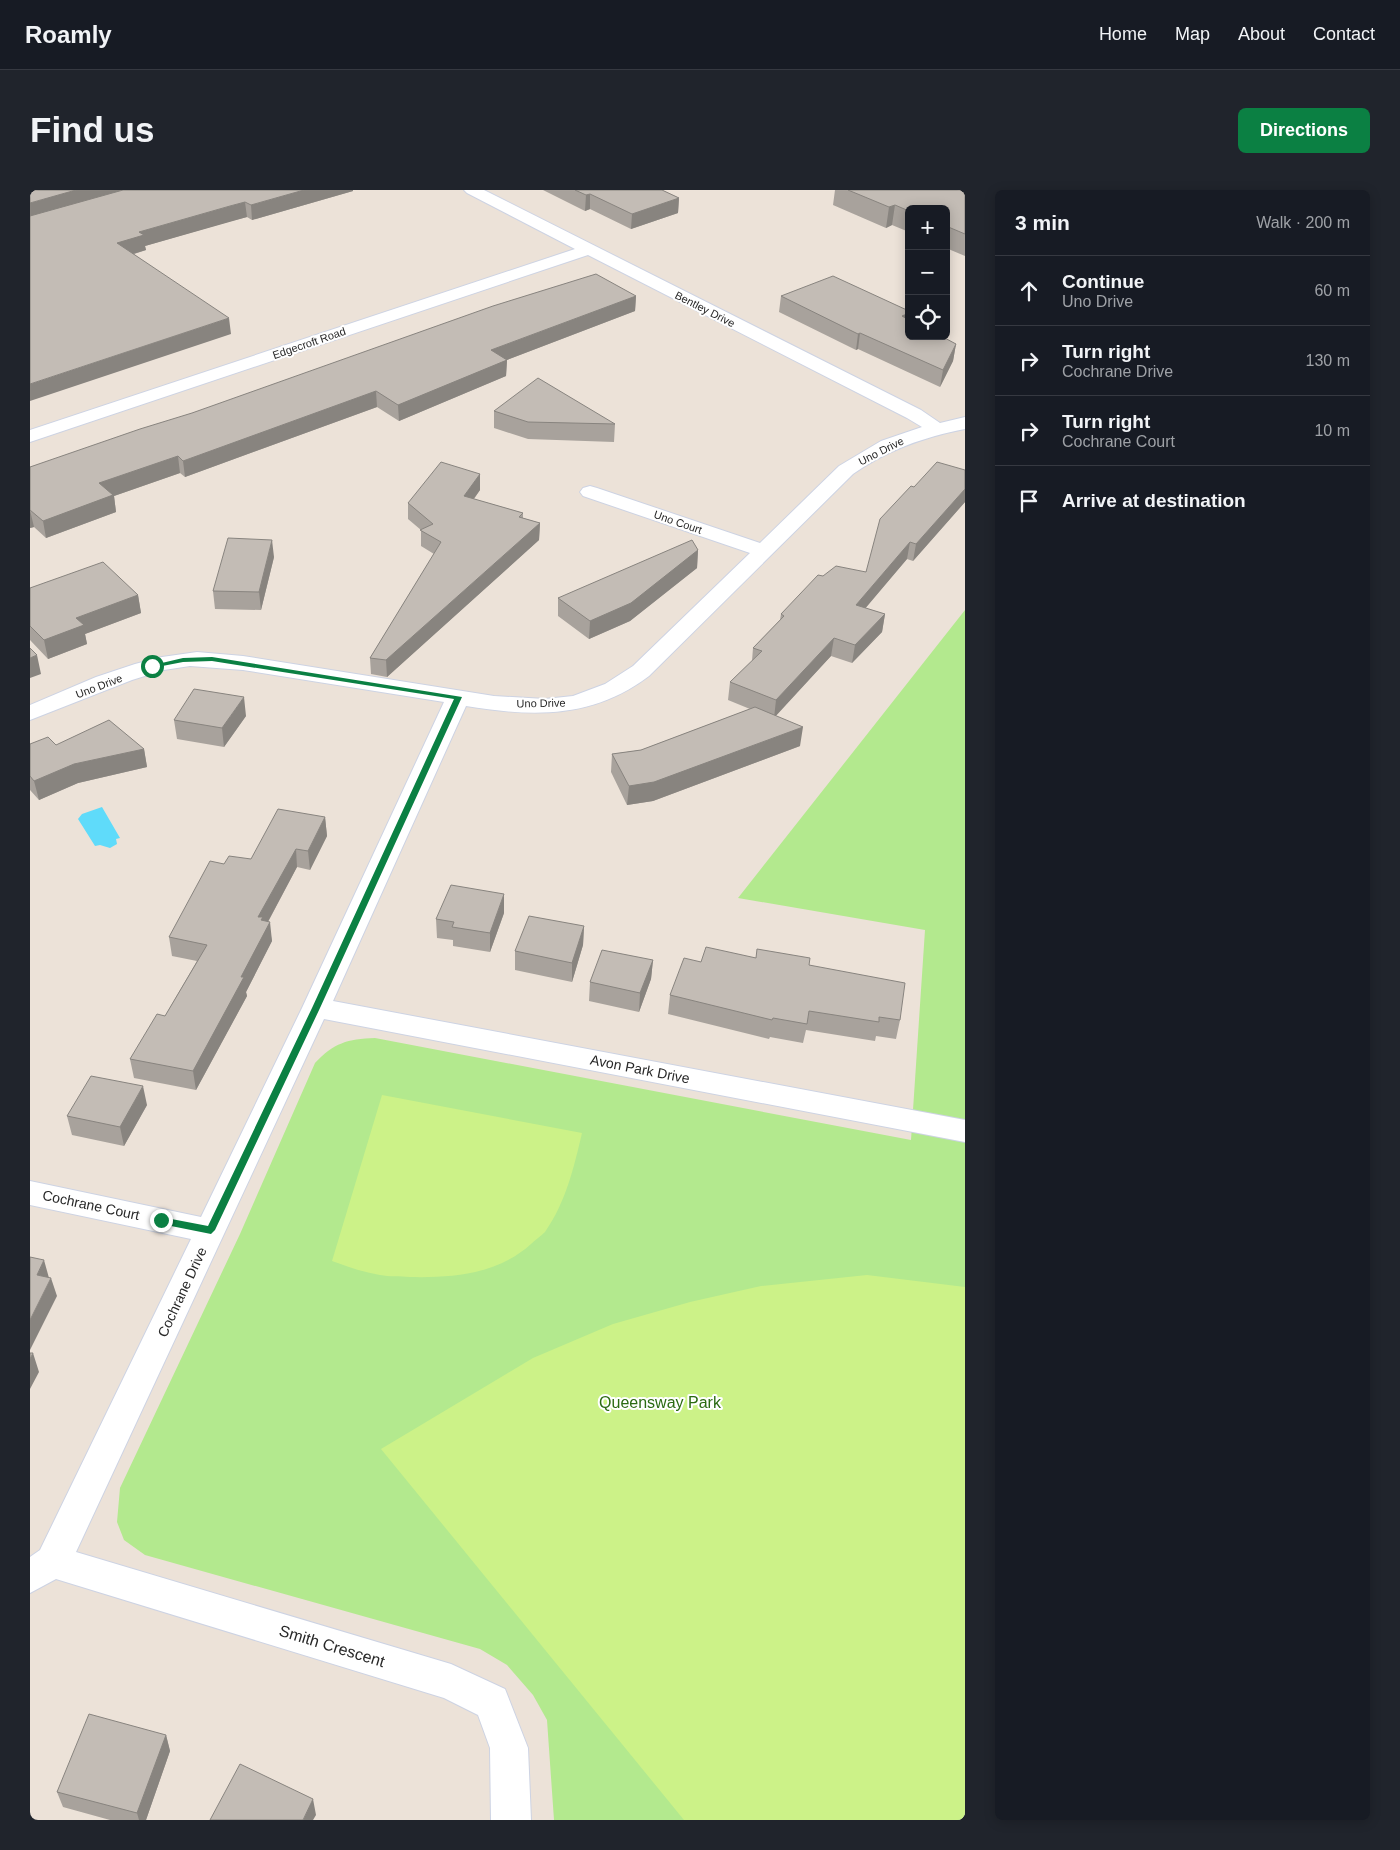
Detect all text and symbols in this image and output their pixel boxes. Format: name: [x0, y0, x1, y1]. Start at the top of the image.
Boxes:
text: Roamly: [25, 21, 112, 48]
text: Home: [1099, 24, 1147, 44]
text: Map: [1175, 24, 1210, 44]
text: About: [1238, 24, 1285, 44]
text: Contact: [1313, 24, 1375, 44]
button: Directions: [1238, 108, 1370, 153]
text: Find us: [30, 110, 154, 149]
map controls: [905, 205, 950, 340]
button: +: [905, 205, 950, 250]
text: 3 min: [1015, 211, 1070, 234]
text: Walk · 200 m: [1256, 214, 1350, 231]
button: −: [905, 250, 950, 295]
text: Continue: [1062, 271, 1144, 292]
icon: ahead: [1015, 277, 1043, 305]
text: 60 m: [1314, 282, 1350, 299]
street label: Bentley Drive: [673, 289, 737, 329]
text: Uno Drive: [1062, 293, 1133, 310]
button: locate: [905, 295, 950, 340]
street label: Edgecroft Road: [271, 325, 347, 361]
text: Turn right: [1062, 341, 1150, 362]
icon: right: [1015, 347, 1043, 375]
text: 130 m: [1306, 352, 1350, 369]
text: Cochrane Drive: [1062, 363, 1173, 380]
text: Turn right: [1062, 411, 1150, 432]
icon: right: [1015, 417, 1043, 445]
text: 10 m: [1314, 422, 1350, 439]
text: Cochrane Court: [1062, 433, 1175, 450]
street label: Uno Drive: [856, 435, 906, 467]
icon: arrive: [1015, 487, 1043, 515]
text: Arrive at destination: [1062, 490, 1246, 511]
street label: Uno Court: [652, 508, 704, 536]
route start: [141, 655, 164, 678]
street label: Uno Drive: [74, 672, 124, 700]
street label: Uno Drive: [516, 697, 566, 709]
street label: Avon Park Drive: [589, 1052, 691, 1087]
street label: Cochrane Court: [41, 1187, 141, 1223]
route end: [150, 1209, 173, 1232]
street label: Cochrane Drive: [154, 1244, 210, 1339]
park label: Queensway Park: [599, 1394, 722, 1411]
street label: Smith Crescent: [277, 1622, 387, 1670]

